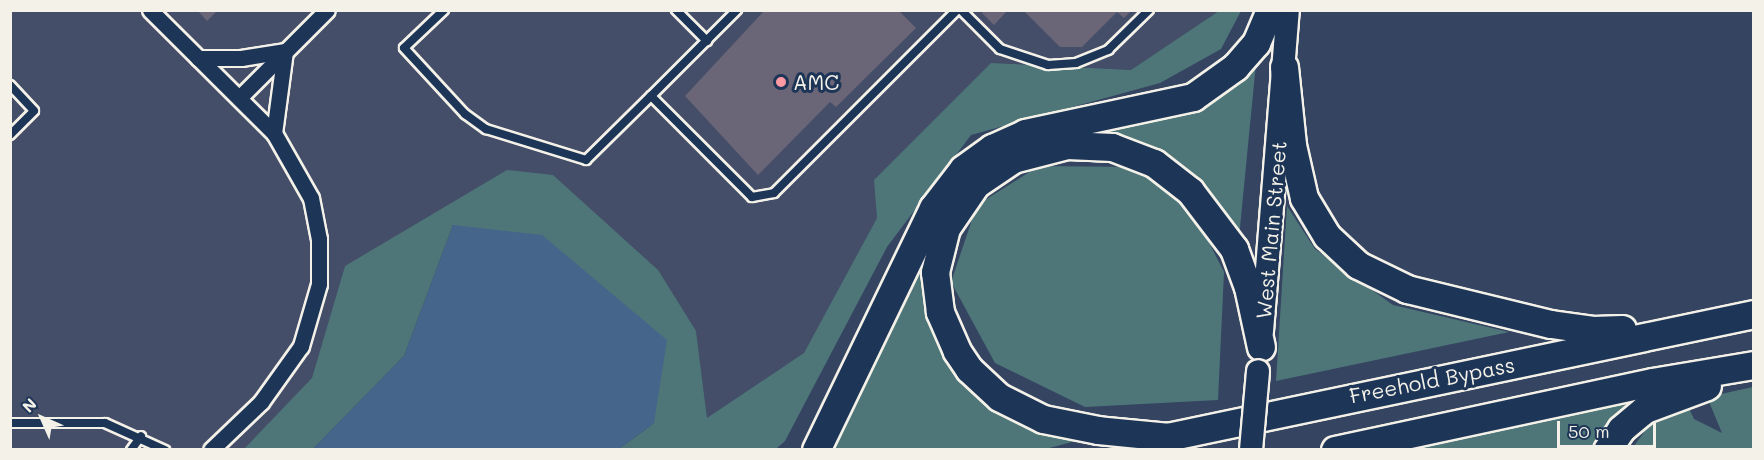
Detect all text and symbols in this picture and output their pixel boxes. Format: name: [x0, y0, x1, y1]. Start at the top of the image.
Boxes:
place label: AMC: [793, 69, 839, 95]
marker: AMC: [774, 75, 788, 89]
street label: West Main Street: [1251, 140, 1291, 320]
street label: Freehold Bypass: [1347, 352, 1517, 408]
north arrow: [12, 388, 72, 448]
text: N: [17, 393, 41, 417]
scale bar: [1560, 409, 1659, 447]
text: 50 m: [1568, 419, 1610, 443]

